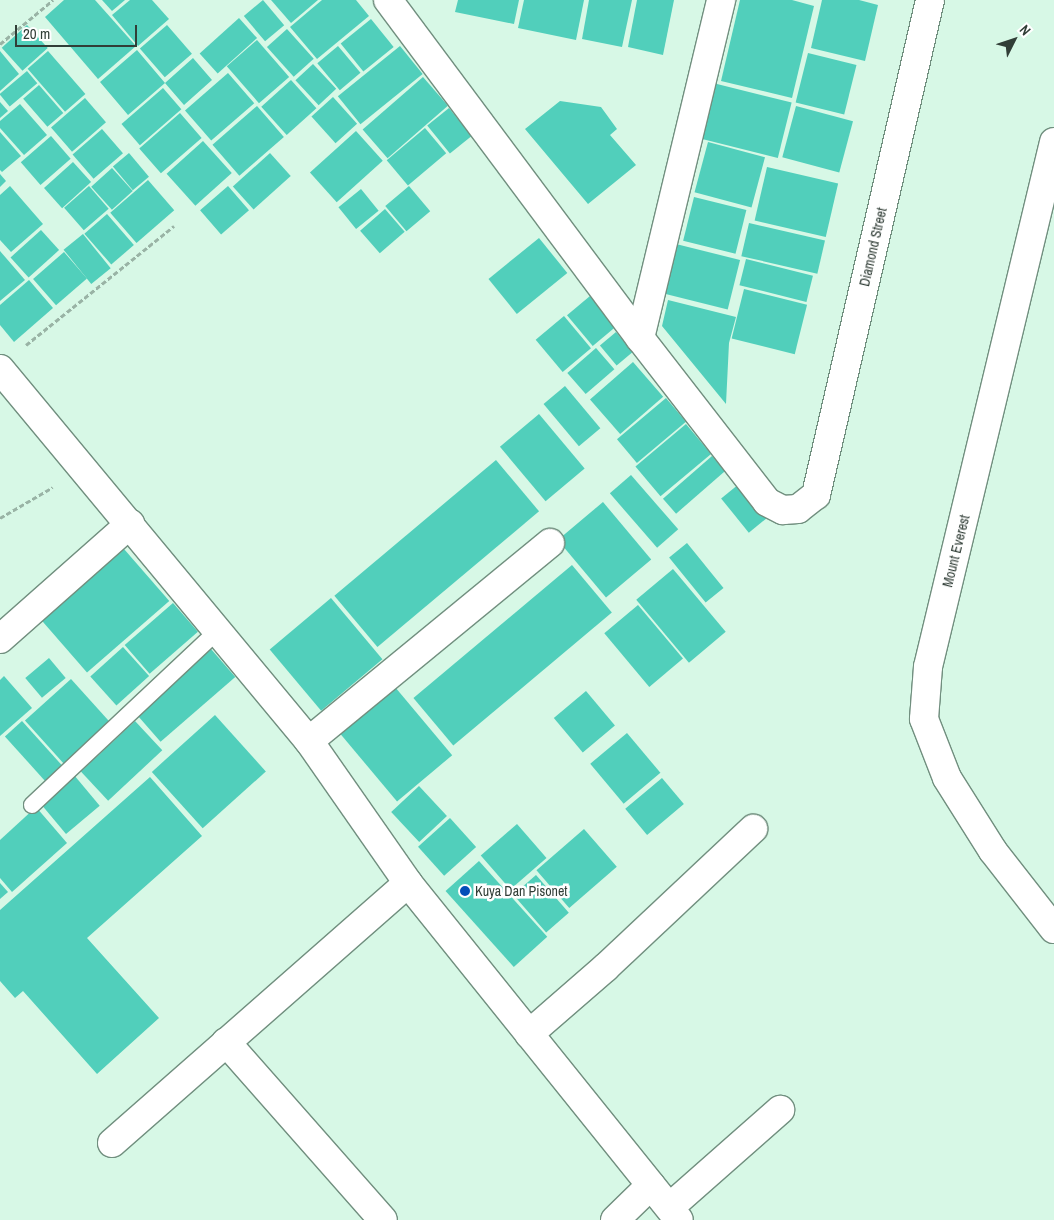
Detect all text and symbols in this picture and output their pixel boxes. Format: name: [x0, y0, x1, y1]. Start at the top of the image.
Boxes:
scale bar: [18, 15, 140, 47]
north arrow: [989, 15, 1039, 65]
text: N: [1016, 21, 1035, 39]
text: 20 m: [23, 23, 50, 44]
street label: Diamond Street: [856, 206, 890, 288]
street label: Mount Everest: [939, 513, 973, 589]
place label: Kuya Dan Pisonet: [475, 883, 568, 899]
marker: Kuya Dan Pisonet: [459, 885, 471, 897]

